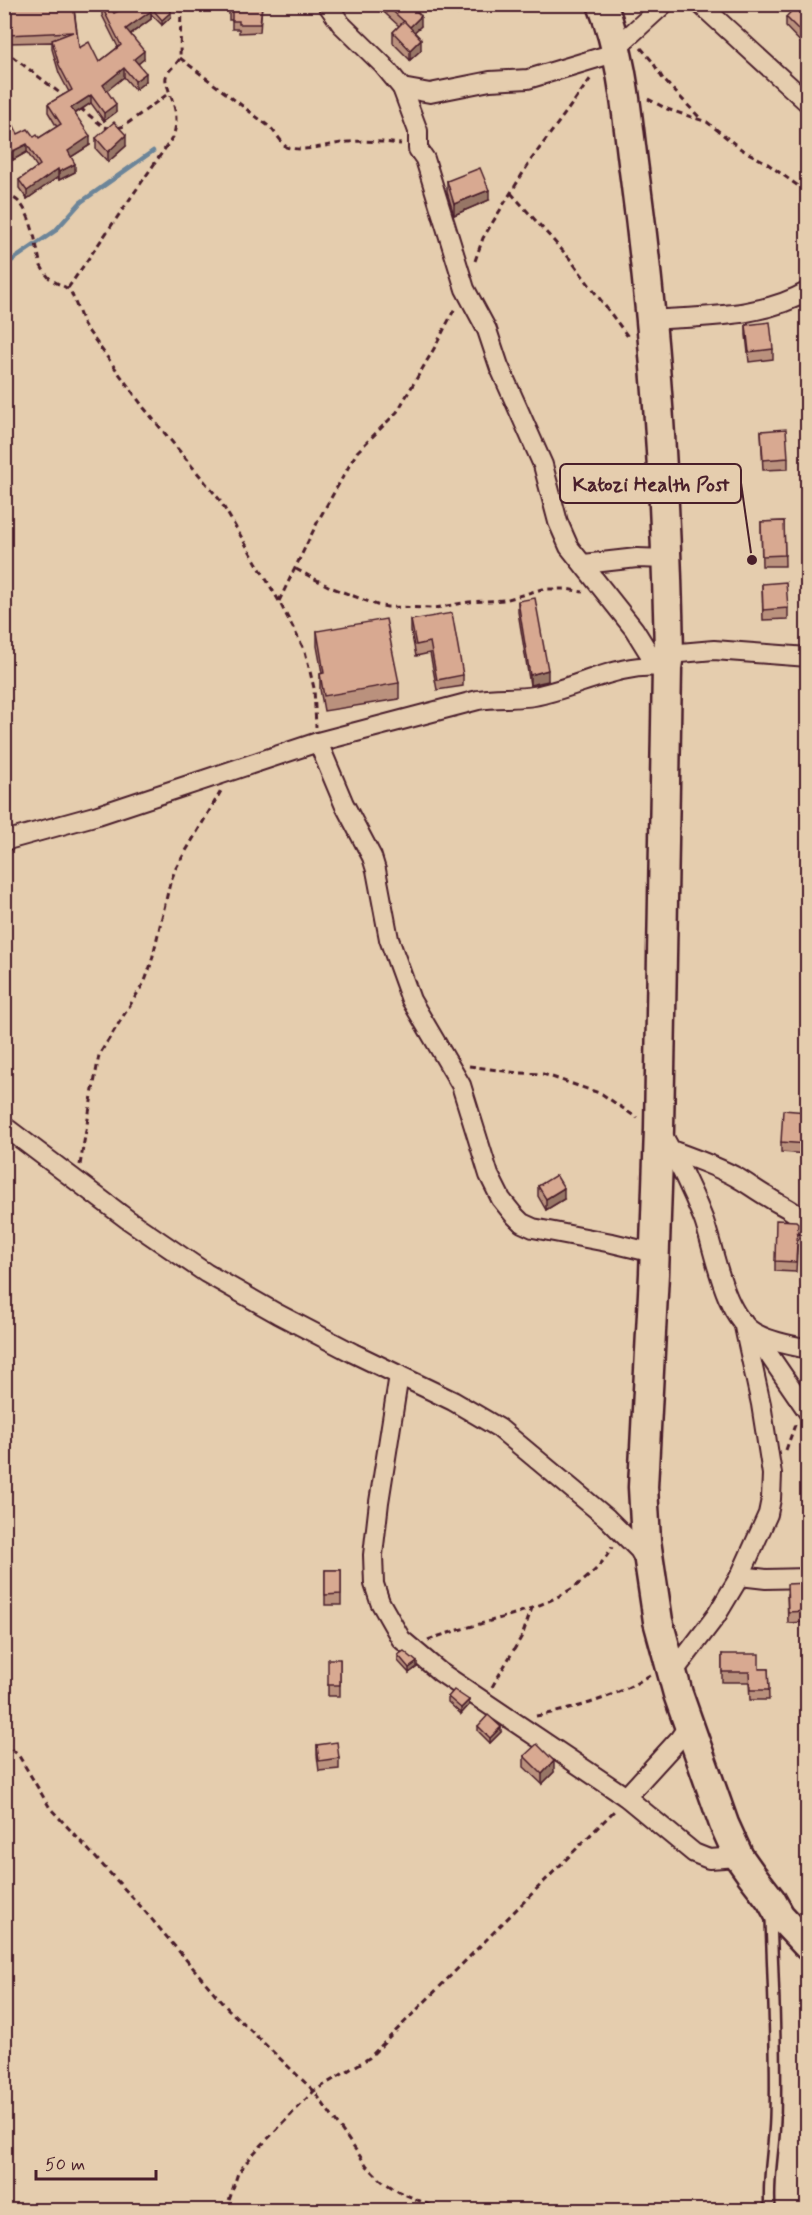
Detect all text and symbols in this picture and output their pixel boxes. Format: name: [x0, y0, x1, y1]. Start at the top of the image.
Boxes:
callout: Katozi Health Post: [560, 464, 741, 503]
text: Katozi Health Post: [572, 471, 730, 499]
scale bar: [36, 2143, 156, 2181]
text: 50 m: [45, 2153, 85, 2177]

